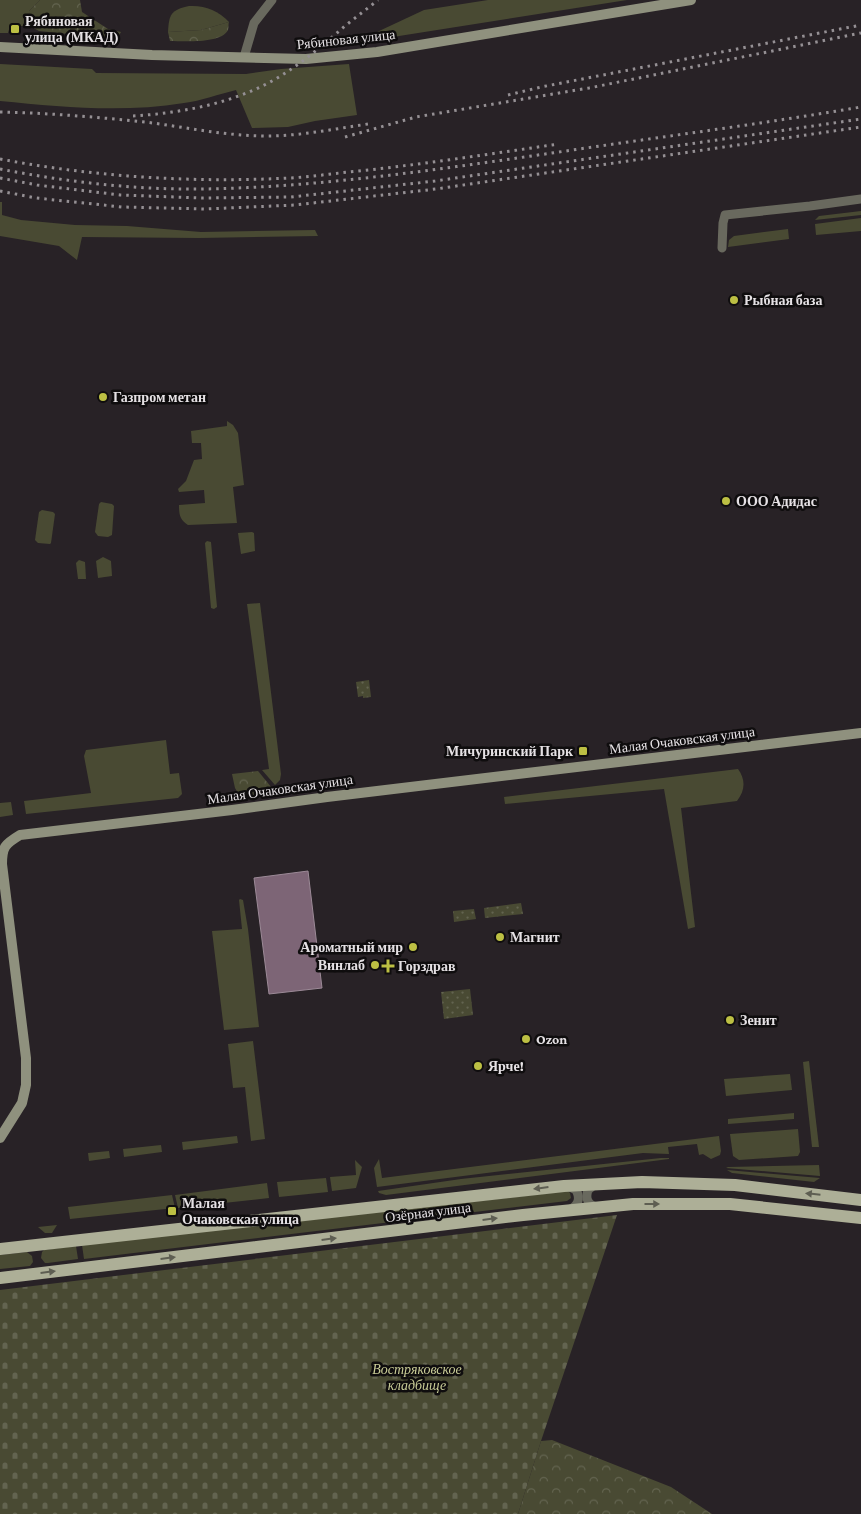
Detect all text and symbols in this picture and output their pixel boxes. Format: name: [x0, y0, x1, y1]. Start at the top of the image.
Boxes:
place label: Рябиновая улица (МКАД): [25, 13, 119, 46]
marker: Рябиновая улица (МКАД): [9, 23, 21, 35]
street label: Рябиновая улица: [296, 26, 397, 52]
place label: Рыбная база: [744, 292, 822, 308]
marker: Рыбная база: [728, 294, 740, 306]
place label: Газпром метан: [113, 389, 206, 405]
marker: Газпром метан: [97, 391, 109, 403]
place label: ООО Адидас: [736, 493, 817, 509]
marker: ООО Адидас: [720, 495, 732, 507]
street label: Малая Очаковская улица: [608, 723, 757, 757]
place label: Мичуринский Парк: [446, 743, 574, 759]
marker: Мичуринский Парк: [577, 745, 589, 757]
street label: Малая Очаковская улица: [206, 771, 355, 807]
place label: Магнит: [510, 929, 560, 945]
marker: Магнит: [494, 931, 506, 943]
place label: Ароматный мир: [300, 939, 403, 955]
marker: Ароматный мир: [407, 941, 419, 953]
place label: Винлаб: [318, 957, 365, 973]
place label: Горздрав: [398, 958, 456, 974]
marker: Винлаб: [369, 959, 381, 971]
marker: Горздрав: [382, 960, 394, 972]
place label: Зенит: [740, 1012, 777, 1028]
marker: Зенит: [724, 1014, 736, 1026]
place label: Ozon: [536, 1031, 567, 1047]
marker: Ozon: [520, 1033, 532, 1045]
place label: Ярче!: [488, 1058, 524, 1074]
marker: Ярче!: [472, 1060, 484, 1072]
one-way arrow: [532, 1184, 548, 1192]
one-way arrow: [804, 1190, 820, 1198]
place label: Малая Очаковская улица: [182, 1195, 299, 1227]
street label: Озёрная улица: [384, 1199, 473, 1225]
one-way arrow: [644, 1200, 660, 1208]
marker: Малая Очаковская улица: [166, 1205, 178, 1217]
one-way arrow: [483, 1215, 499, 1223]
one-way arrow: [321, 1235, 337, 1243]
one-way arrow: [160, 1254, 176, 1262]
one-way arrow: [41, 1268, 57, 1276]
park label: Востряковское кладбище: [372, 1361, 462, 1393]

